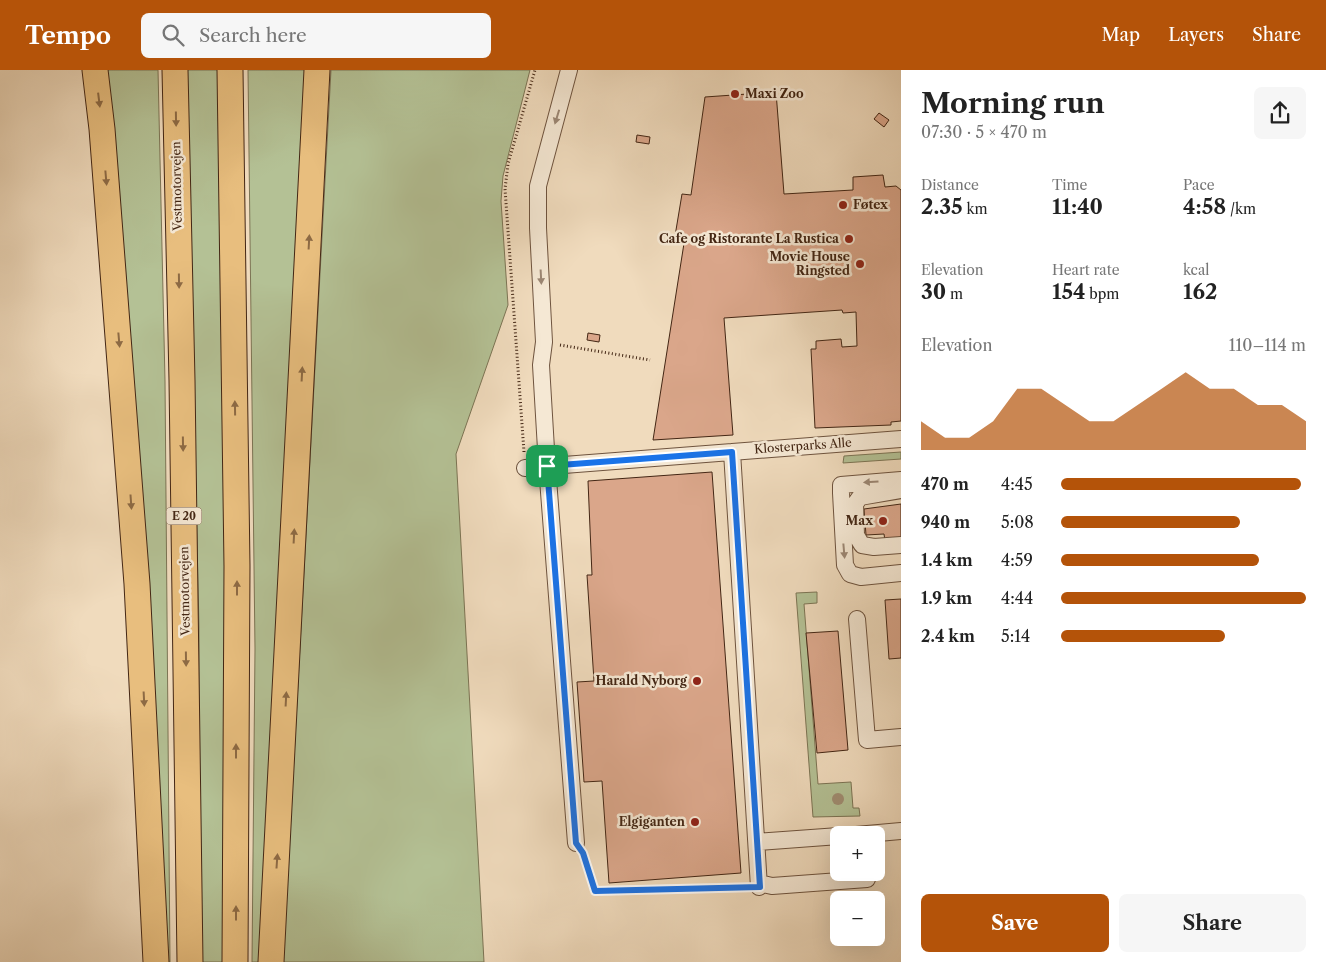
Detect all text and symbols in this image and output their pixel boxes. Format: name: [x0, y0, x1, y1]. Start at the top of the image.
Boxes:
search box: [141, 13, 491, 58]
text: Tempo: [25, 21, 111, 50]
icon: search: [159, 21, 187, 49]
text: Search here: [199, 24, 307, 47]
text: Map: [1102, 24, 1140, 46]
text: Layers: [1168, 24, 1224, 46]
text: Share: [1252, 24, 1301, 46]
place label: Maxi Zoo: [745, 86, 804, 101]
text: Morning run: [921, 86, 1105, 120]
button: share: [1254, 87, 1306, 139]
marker: Maxi Zoo: [729, 88, 741, 100]
one-way arrow: [95, 92, 103, 108]
one-way arrow: [553, 110, 561, 125]
one-way arrow: [172, 111, 180, 127]
text: 07:30 · 5 × 470 m: [921, 122, 1047, 142]
street label: Vestmotorvejen: [168, 141, 185, 232]
one-way arrow: [103, 170, 111, 186]
text: Distance: [921, 176, 979, 194]
text: Time: [1052, 176, 1087, 194]
text: Pace: [1183, 176, 1215, 194]
text: 2.35: [921, 194, 963, 219]
text: 11:40: [1052, 194, 1103, 219]
text: 4:58: [1183, 194, 1226, 219]
place label: Føtex: [853, 197, 888, 212]
marker: Føtex: [837, 199, 849, 211]
text: km: [963, 200, 988, 218]
text: /km: [1226, 200, 1256, 218]
place label: Cafe og Ristorante La Rustica: [659, 231, 840, 246]
marker: Cafe og Ristorante La Rustica: [843, 233, 855, 245]
one-way arrow: [305, 234, 313, 250]
place label: Movie House Ringsted: [769, 249, 850, 278]
marker: Movie House Ringsted: [854, 258, 866, 270]
text: Elevation: [921, 261, 984, 279]
text: Heart rate: [1052, 261, 1119, 279]
text: kcal: [1183, 261, 1209, 279]
one-way arrow: [538, 269, 546, 285]
one-way arrow: [176, 273, 184, 289]
text: 30: [921, 279, 946, 304]
text: 154: [1052, 279, 1085, 304]
text: 162: [1183, 279, 1217, 304]
text: m: [946, 285, 963, 303]
text: bpm: [1085, 285, 1119, 303]
one-way arrow: [116, 332, 124, 348]
text: Elevation: [921, 335, 992, 355]
text: 110–114 m: [1229, 335, 1306, 355]
one-way arrow: [298, 366, 306, 382]
one-way arrow: [231, 400, 239, 416]
street label: Klosterparks Alle: [754, 435, 853, 456]
one-way arrow: [179, 436, 187, 452]
pin: [526, 445, 568, 487]
icon: arrive: [533, 452, 561, 480]
text: 470 m: [921, 474, 969, 494]
text: 4:45: [1001, 474, 1033, 494]
one-way arrow: [863, 479, 879, 487]
one-way arrow: [128, 494, 136, 510]
road number: E 20: [166, 508, 202, 524]
text: 940 m: [921, 512, 970, 532]
text: 5:08: [1001, 512, 1034, 532]
place label: Max: [846, 513, 873, 528]
marker: Max: [877, 515, 889, 527]
one-way arrow: [290, 528, 298, 544]
one-way arrow: [840, 543, 848, 559]
street label: Vestmotorvejen: [176, 546, 193, 637]
text: 1.4 km: [921, 550, 973, 570]
text: 4:59: [1001, 550, 1033, 570]
one-way arrow: [233, 580, 241, 596]
text: 1.9 km: [921, 588, 972, 608]
text: 4:44: [1001, 588, 1033, 608]
text: 2.4 km: [921, 626, 975, 646]
text: 5:14: [1001, 626, 1030, 646]
one-way arrow: [182, 651, 190, 667]
place label: Harald Nyborg: [596, 673, 688, 688]
marker: Harald Nyborg: [691, 675, 703, 687]
one-way arrow: [282, 690, 290, 706]
one-way arrow: [140, 691, 148, 707]
one-way arrow: [232, 743, 240, 759]
place label: Elgiganten: [619, 814, 686, 829]
marker: Elgiganten: [689, 816, 701, 828]
map controls: [830, 826, 885, 946]
button: +: [830, 826, 885, 881]
one-way arrow: [274, 853, 282, 869]
button: −: [830, 891, 885, 946]
button: Save: [921, 894, 1109, 952]
button: Share: [1119, 894, 1306, 952]
one-way arrow: [232, 905, 240, 921]

